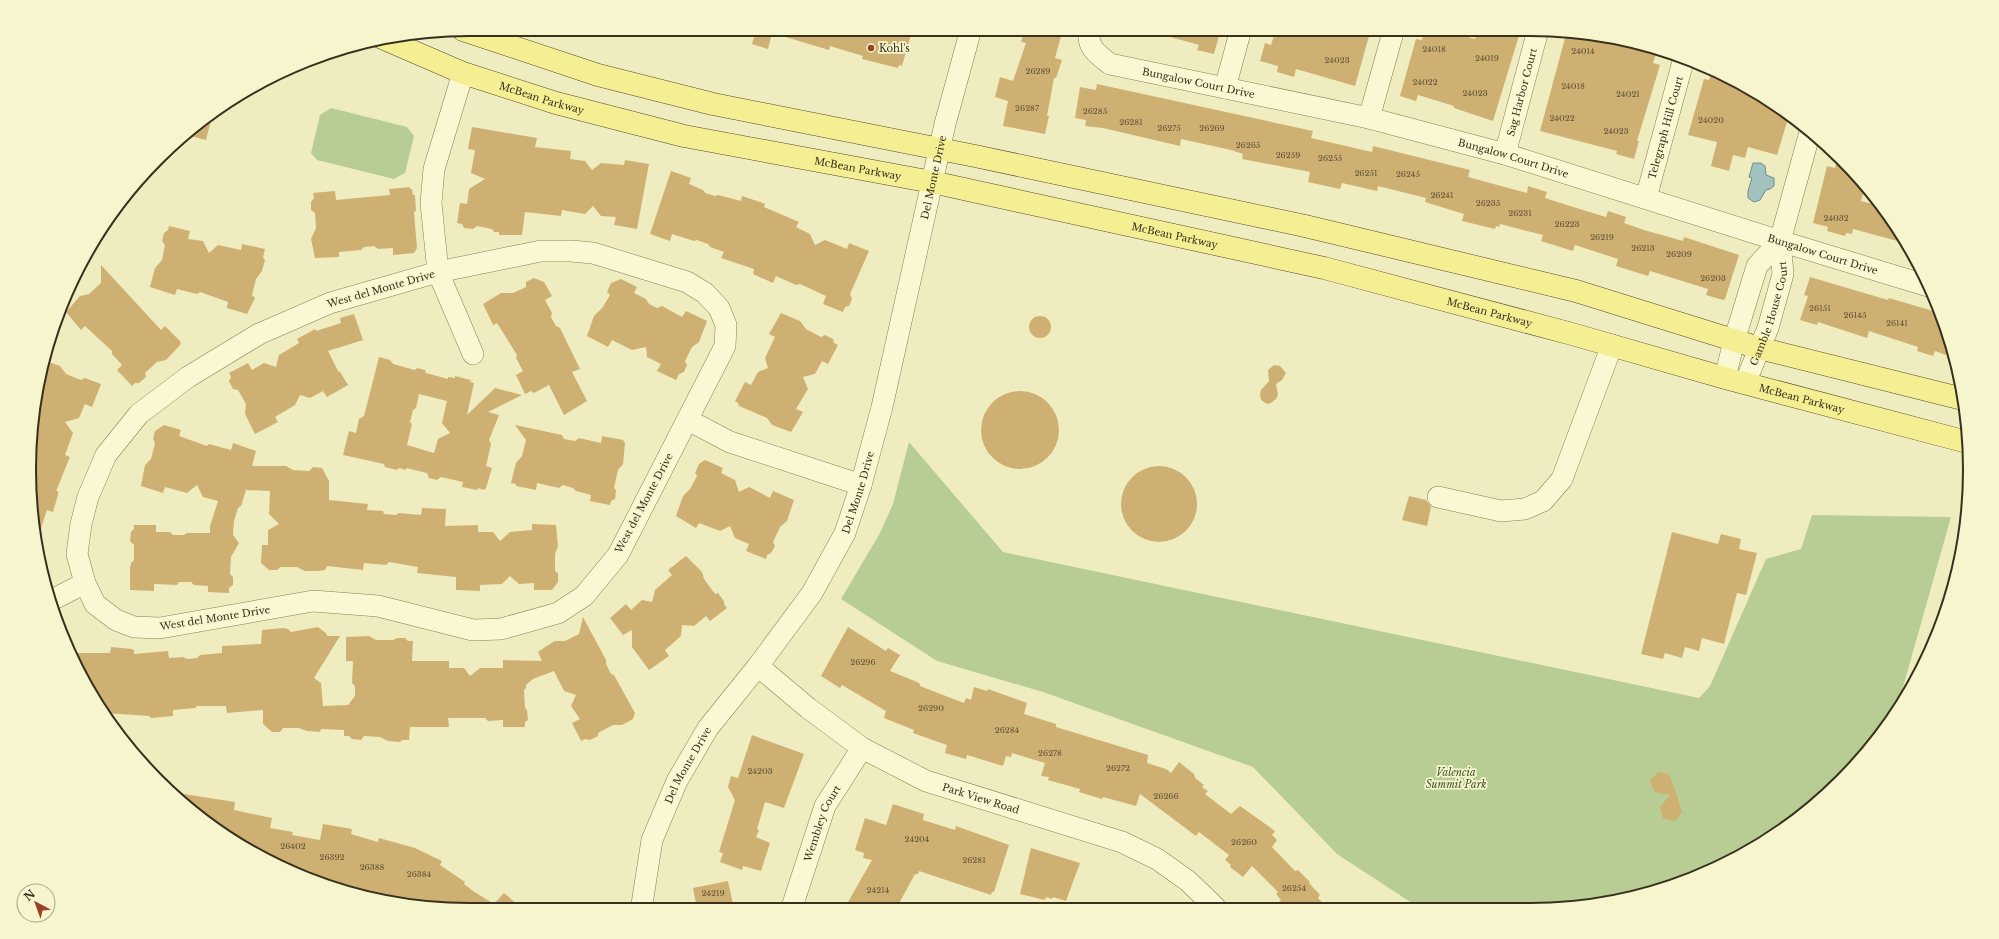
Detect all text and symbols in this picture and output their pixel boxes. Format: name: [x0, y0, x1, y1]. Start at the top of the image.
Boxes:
place label: Kohl's: [879, 42, 910, 55]
marker: Kohl's: [866, 43, 876, 53]
house number: 24018: [1422, 44, 1446, 54]
street label: Sag Harbor Court: [1504, 46, 1539, 138]
house number: 24014: [1571, 46, 1595, 56]
house number: 24019: [1475, 53, 1499, 63]
house number: 24023: [1324, 55, 1350, 65]
street label: Bungalow Court Drive: [1141, 64, 1256, 101]
house number: 26289: [1026, 66, 1051, 76]
street label: Telegraph Hill Court: [1645, 74, 1685, 181]
house number: 24022: [1412, 77, 1438, 87]
street label: McBean Parkway: [498, 79, 586, 117]
house number: 24018: [1561, 81, 1585, 91]
house number: 24023: [1462, 88, 1488, 98]
house number: 24021: [1616, 89, 1640, 99]
house number: 26287: [1015, 103, 1040, 113]
house number: 26285: [1083, 106, 1108, 116]
house number: 24022: [1549, 113, 1575, 123]
house number: 24020: [1698, 115, 1724, 125]
house number: 26281: [1119, 117, 1143, 127]
house number: 26275: [1157, 123, 1181, 133]
house number: 26269: [1199, 123, 1225, 133]
house number: 24023: [1603, 126, 1629, 136]
street label: Del Monte Drive: [917, 134, 949, 221]
street label: Bungalow Court Drive: [1457, 135, 1571, 180]
house number: 26265: [1236, 140, 1261, 150]
house number: 26259: [1276, 150, 1300, 160]
house number: 26255: [1318, 153, 1342, 163]
street label: McBean Parkway: [813, 154, 903, 183]
house number: 26251: [1354, 168, 1378, 178]
house number: 26245: [1396, 169, 1421, 179]
house number: 26241: [1430, 190, 1454, 200]
house number: 26235: [1476, 198, 1501, 208]
house number: 26231: [1508, 208, 1532, 218]
house number: 24032: [1823, 213, 1849, 223]
street label: McBean Parkway: [1130, 219, 1220, 251]
house number: 26223: [1555, 219, 1579, 229]
street label: Bungalow Court Drive: [1766, 231, 1880, 277]
house number: 26219: [1590, 232, 1614, 242]
house number: 26213: [1631, 243, 1655, 253]
house number: 26209: [1666, 249, 1692, 259]
street label: Gamble House Court: [1747, 261, 1790, 367]
street label: West del Monte Drive: [325, 267, 437, 311]
house number: 26203: [1700, 273, 1726, 283]
street label: McBean Parkway: [1445, 294, 1534, 330]
house number: 26151: [1809, 303, 1831, 313]
house number: 26145: [1844, 310, 1867, 320]
house number: 26141: [1886, 318, 1908, 328]
street label: McBean Parkway: [1758, 381, 1847, 416]
street label: Del Monte Drive: [839, 449, 876, 535]
street label: West del Monte Drive: [612, 450, 676, 556]
street label: West del Monte Drive: [158, 603, 271, 633]
house number: 26296: [850, 657, 876, 667]
house number: 26290: [918, 703, 944, 713]
street label: Del Monte Drive: [662, 724, 714, 805]
house number: 26284: [995, 725, 1020, 735]
house number: 26278: [1038, 748, 1062, 758]
house number: 26272: [1106, 763, 1130, 773]
house number: 24203: [747, 766, 773, 776]
park label: Valencia Summit Park: [1426, 766, 1486, 791]
street label: Park View Road: [941, 780, 1021, 816]
street label: Wembley Court: [801, 782, 843, 864]
house number: 26266: [1153, 791, 1179, 801]
house number: 24204: [905, 834, 930, 844]
house number: 26260: [1231, 837, 1257, 847]
house number: 26402: [280, 841, 306, 851]
house number: 26392: [319, 852, 345, 862]
house number: 26281: [962, 855, 986, 865]
house number: 26388: [360, 862, 384, 872]
house number: 26384: [407, 869, 432, 879]
north arrow: [16, 883, 56, 923]
house number: 26254: [1282, 883, 1306, 893]
house number: 24214: [867, 885, 890, 895]
text: N: [21, 886, 38, 904]
house number: 24219: [701, 888, 725, 898]

